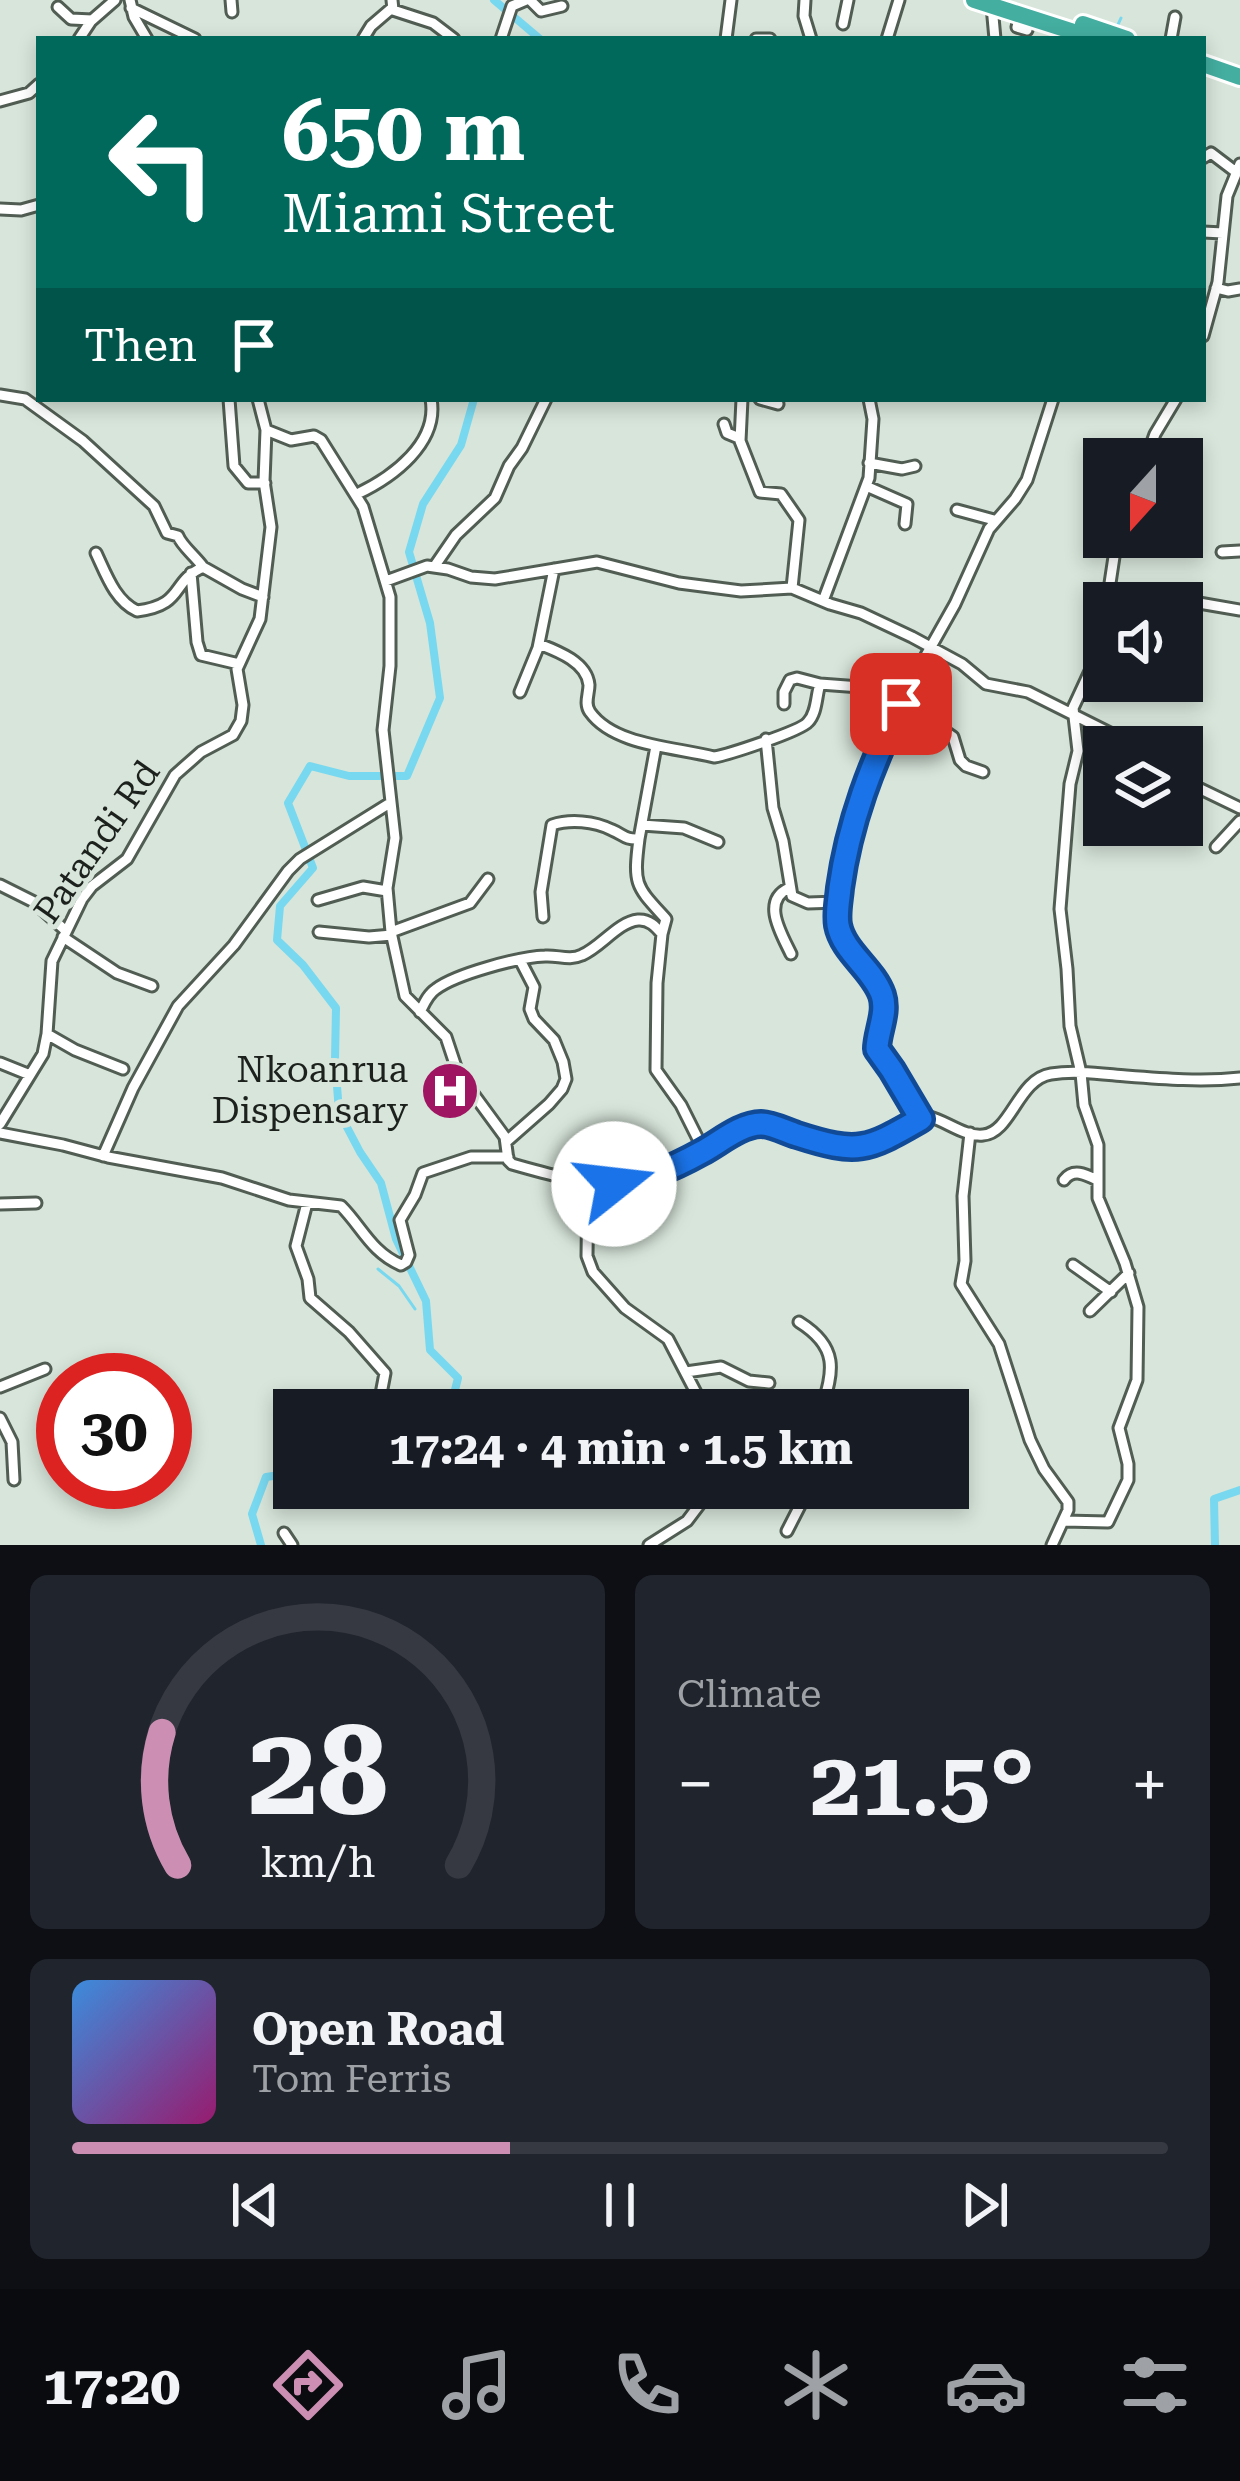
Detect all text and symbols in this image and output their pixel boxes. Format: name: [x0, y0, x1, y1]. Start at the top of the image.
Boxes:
text: 650 m: [282, 82, 525, 180]
icon: left: [84, 84, 240, 240]
text: Miami Street: [282, 182, 615, 245]
icon: arrive: [221, 312, 287, 378]
text: Then: [84, 319, 197, 372]
north arrow: [1083, 438, 1203, 558]
map controls: [1083, 438, 1203, 846]
button: sound: [1083, 582, 1203, 702]
pin: [850, 653, 952, 755]
icon: arrive: [868, 671, 934, 737]
button: layers: [1083, 726, 1203, 846]
street label: Patandi Rd: [26, 753, 168, 931]
place label: Nkoanrua Dispensary: [212, 1049, 409, 1132]
hospital icon: Nkoanrua Dispensary: [419, 1060, 481, 1122]
position arrow: [551, 1121, 677, 1247]
speed limit sign: 30: [36, 1353, 192, 1509]
text: 17:24 · 4 min · 1.5 km: [389, 1422, 853, 1475]
text: Climate: [677, 1671, 821, 1717]
text: 28: [248, 1698, 387, 1844]
text: 21.5°: [810, 1732, 1035, 1837]
text: −: [677, 1746, 714, 1823]
text: +: [1131, 1746, 1168, 1823]
text: km/h: [260, 1837, 375, 1887]
text: Open Road: [252, 2003, 504, 2056]
text: Tom Ferris: [252, 2056, 451, 2102]
icon: previous: [222, 2172, 288, 2238]
icon: pause: [587, 2172, 653, 2238]
icon: next: [952, 2172, 1018, 2238]
icon: directions: [266, 2343, 350, 2427]
icon: music: [435, 2343, 519, 2427]
icon: phone: [605, 2343, 689, 2427]
icon: climate: [774, 2343, 858, 2427]
icon: car: [944, 2343, 1028, 2427]
icon: filters: [1113, 2343, 1197, 2427]
text: 17:20: [43, 2354, 181, 2417]

